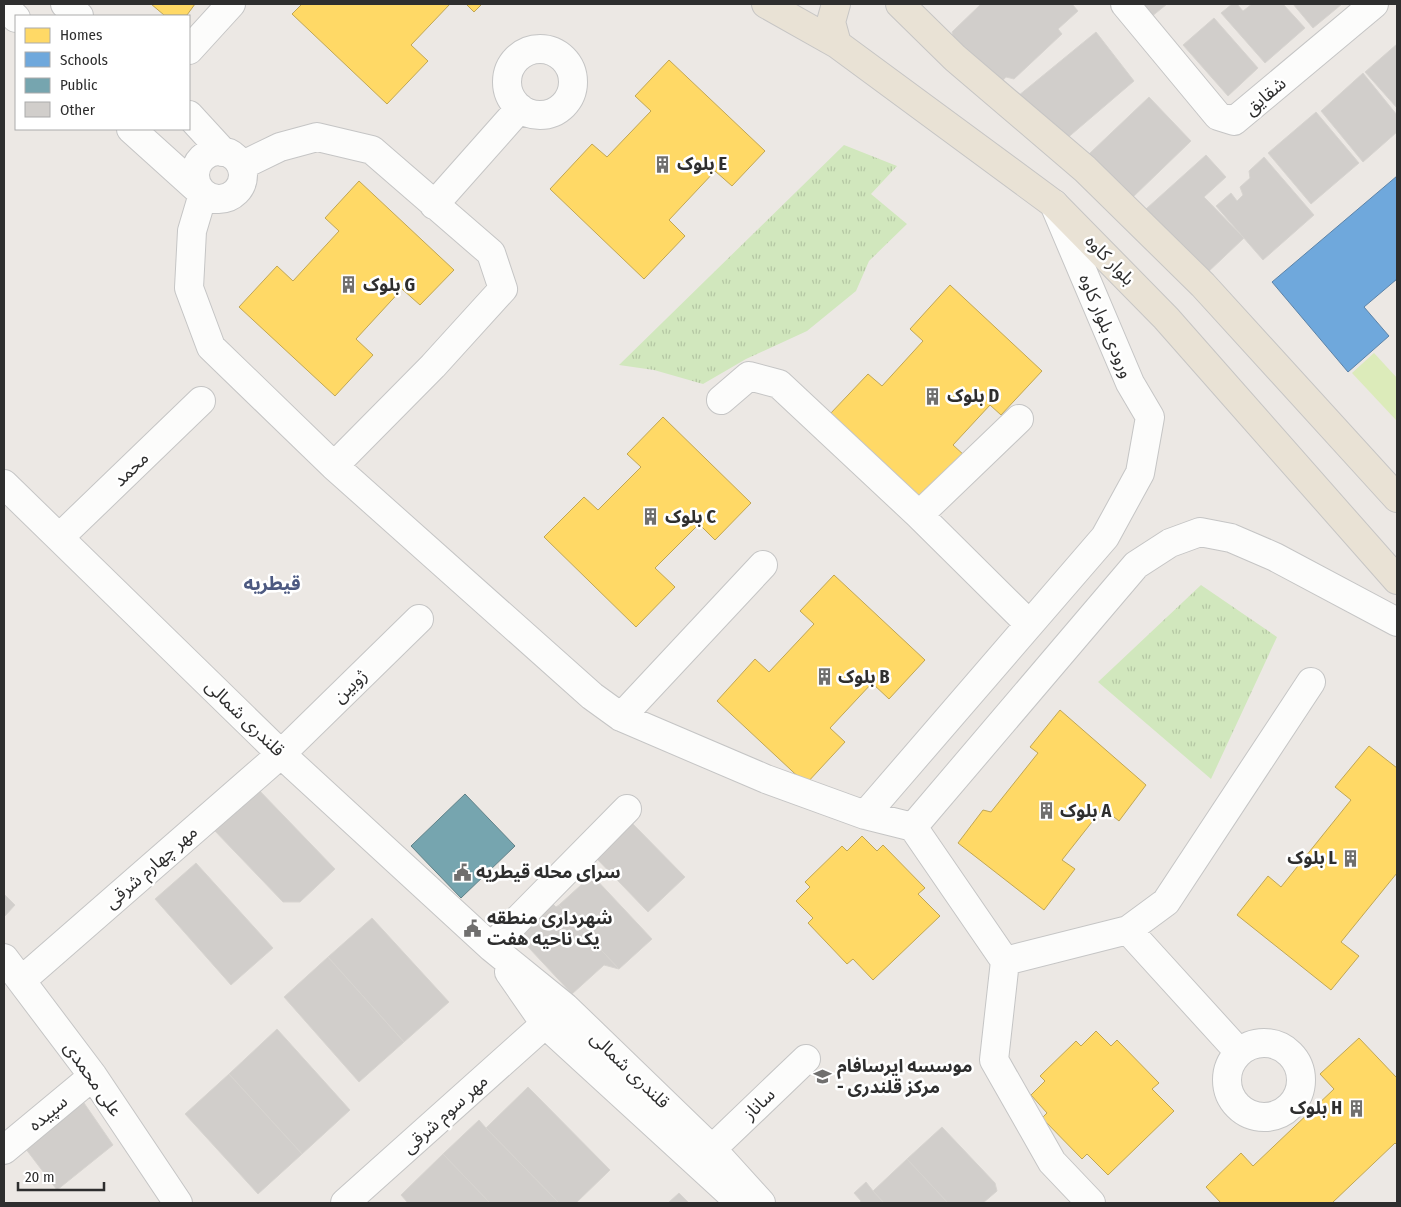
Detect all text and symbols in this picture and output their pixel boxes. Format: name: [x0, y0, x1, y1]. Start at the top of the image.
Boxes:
legend: [15, 15, 190, 130]
text: Homes: [60, 26, 102, 44]
text: Schools: [60, 51, 108, 69]
street label: شقایق: [1239, 72, 1291, 120]
text: Public: [60, 76, 98, 94]
text: Other: [60, 101, 96, 119]
place label: بلوک E: [677, 153, 727, 175]
building icon: بلوک E: [653, 154, 673, 174]
street label: بلوار کاوه: [1081, 230, 1139, 290]
street label: ورودی بلوار کاوه: [1074, 271, 1138, 381]
place label: بلوک G: [363, 274, 415, 296]
building icon: بلوک G: [339, 275, 359, 295]
place label: بلوک D: [947, 385, 999, 407]
building icon: بلوک D: [923, 386, 943, 406]
street label: محمد: [109, 447, 153, 491]
place label: بلوک C: [665, 506, 716, 528]
building icon: بلوک C: [641, 507, 661, 527]
district label: قیطریه: [243, 572, 301, 595]
street label: ژوبین: [328, 664, 372, 708]
place label: بلوک B: [838, 666, 890, 688]
building icon: بلوک B: [814, 667, 834, 687]
street label: قلندری شمالی: [201, 675, 289, 761]
place label: بلوک A: [1060, 800, 1111, 822]
building icon: بلوک A: [1036, 801, 1056, 821]
street label: مهر چهارم شرقی: [100, 821, 204, 916]
place label: بلوک L: [1287, 847, 1338, 869]
building icon: بلوک L: [1341, 848, 1361, 868]
place label: سرای محله قیطریه: [476, 861, 621, 883]
public building icon: سرای محله قیطریه: [452, 862, 472, 882]
place label: شهرداری منطقه یک ناحیه هفت: [487, 907, 613, 950]
public building icon: شهرداری منطقه یک ناحیه هفت: [463, 918, 483, 938]
street label: قلندری شمالی: [586, 1027, 674, 1113]
street label: علی محمدی: [59, 1037, 127, 1121]
place label: موسسه ایرسافام - مرکز قلندری: [837, 1055, 973, 1098]
school or university icon: موسسه ایرسافام - مرکز قلندری: [813, 1066, 833, 1086]
street label: مهر سوم شرقی: [398, 1070, 494, 1160]
street label: ساناز: [738, 1084, 780, 1125]
street label: سپیده: [24, 1090, 72, 1136]
place label: بلوک H: [1290, 1097, 1342, 1119]
building icon: بلوک H: [1346, 1098, 1366, 1118]
scale bar: [18, 1160, 104, 1192]
text: 20 m: [25, 1168, 55, 1186]

